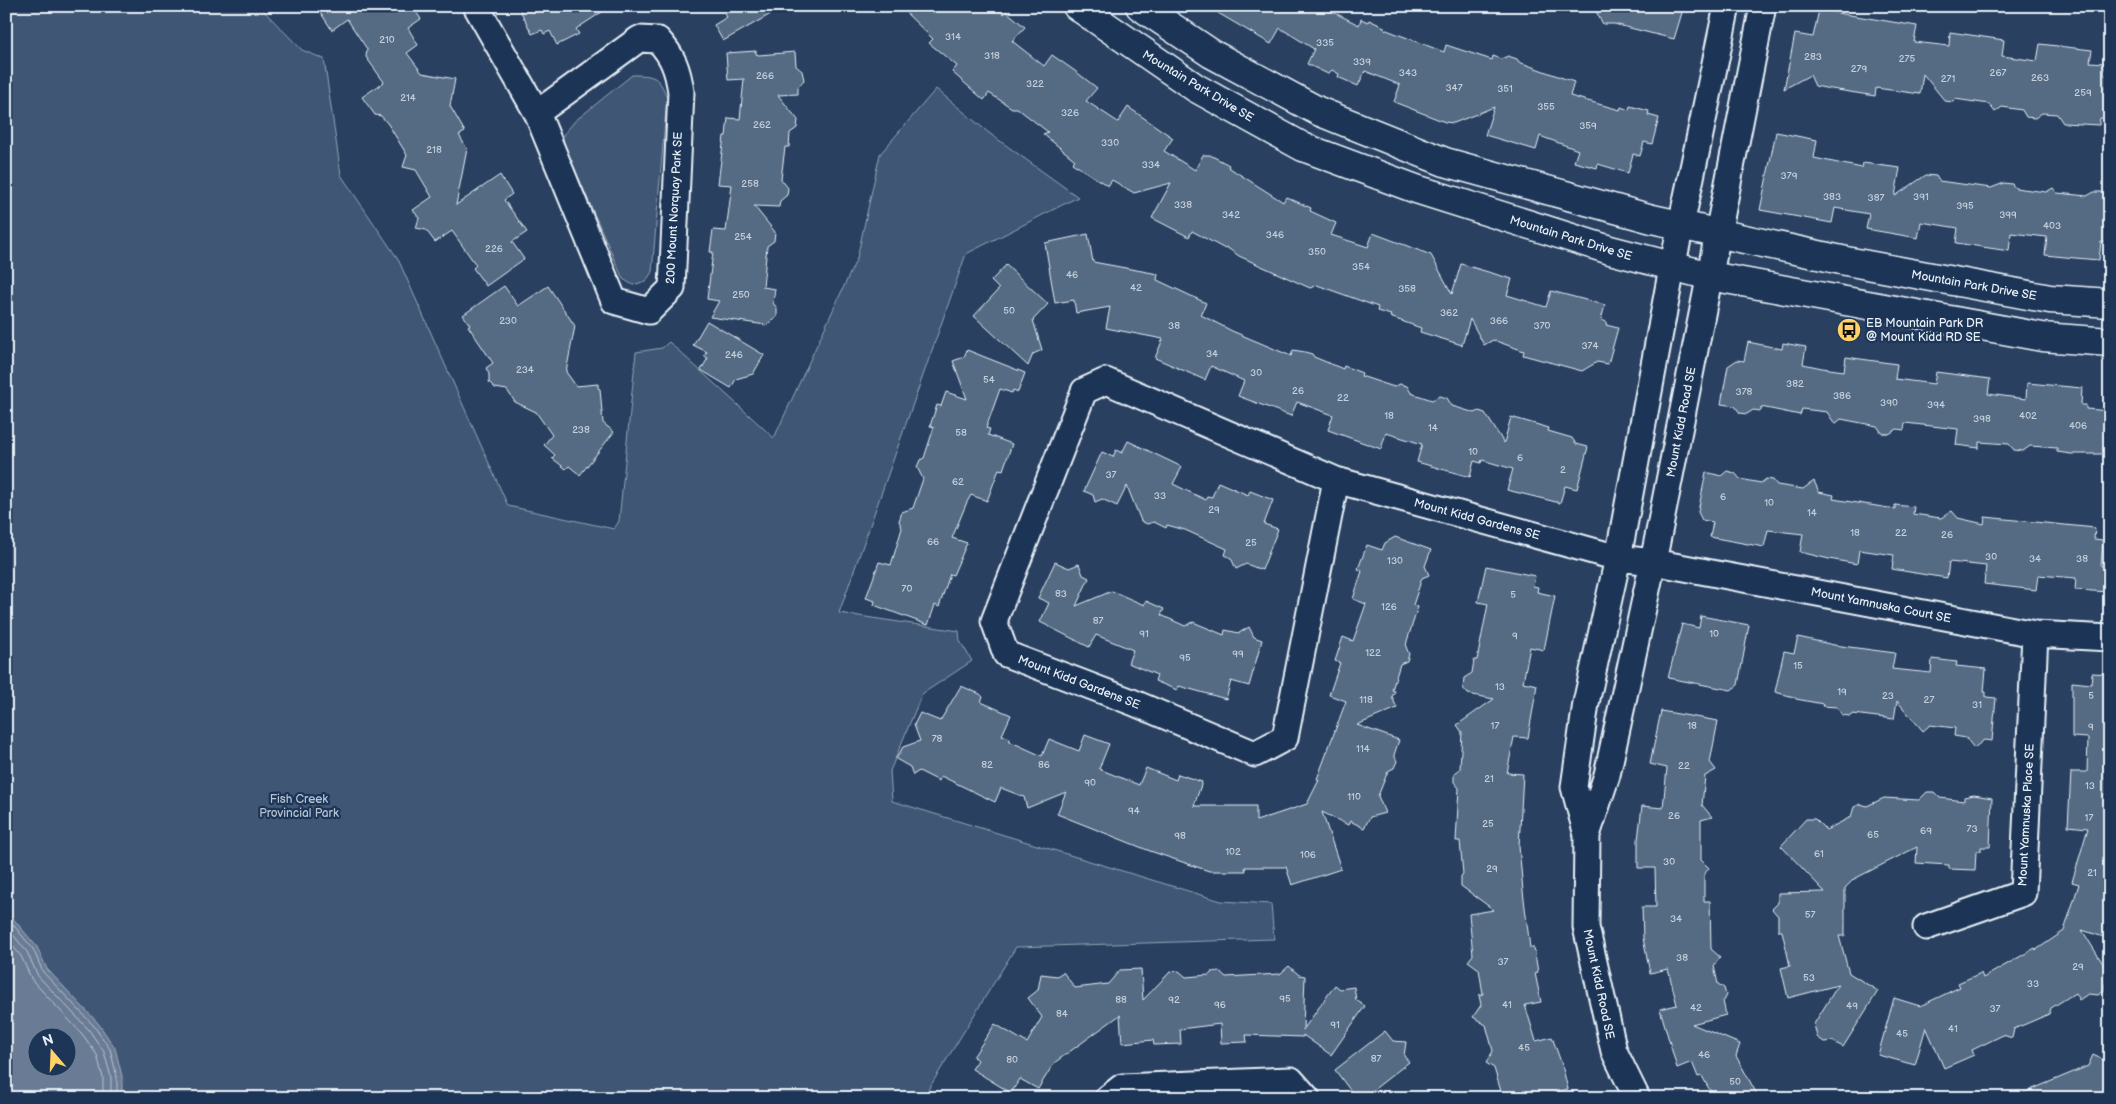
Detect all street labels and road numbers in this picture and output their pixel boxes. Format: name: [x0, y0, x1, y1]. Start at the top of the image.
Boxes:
street label: Mountain Park Drive SE: [1139, 47, 1256, 126]
street label: 200 Mount Norquay Park SE: [663, 131, 686, 285]
street label: Mountain Park Drive SE: [1508, 213, 1634, 264]
street label: Mountain Park Drive SE: [1910, 267, 2038, 304]
street label: Mount Kidd Road SE: [1663, 366, 1700, 479]
street label: Mount Kidd Gardens SE: [1412, 495, 1542, 544]
street label: Mount Yamnuska Court SE: [1809, 585, 1952, 626]
street label: Mount Kidd Gardens SE: [1016, 652, 1142, 713]
street label: Mount Yamnuska Place SE: [2015, 743, 2038, 887]
street label: Mount Kidd Road SE: [1580, 928, 1618, 1041]

